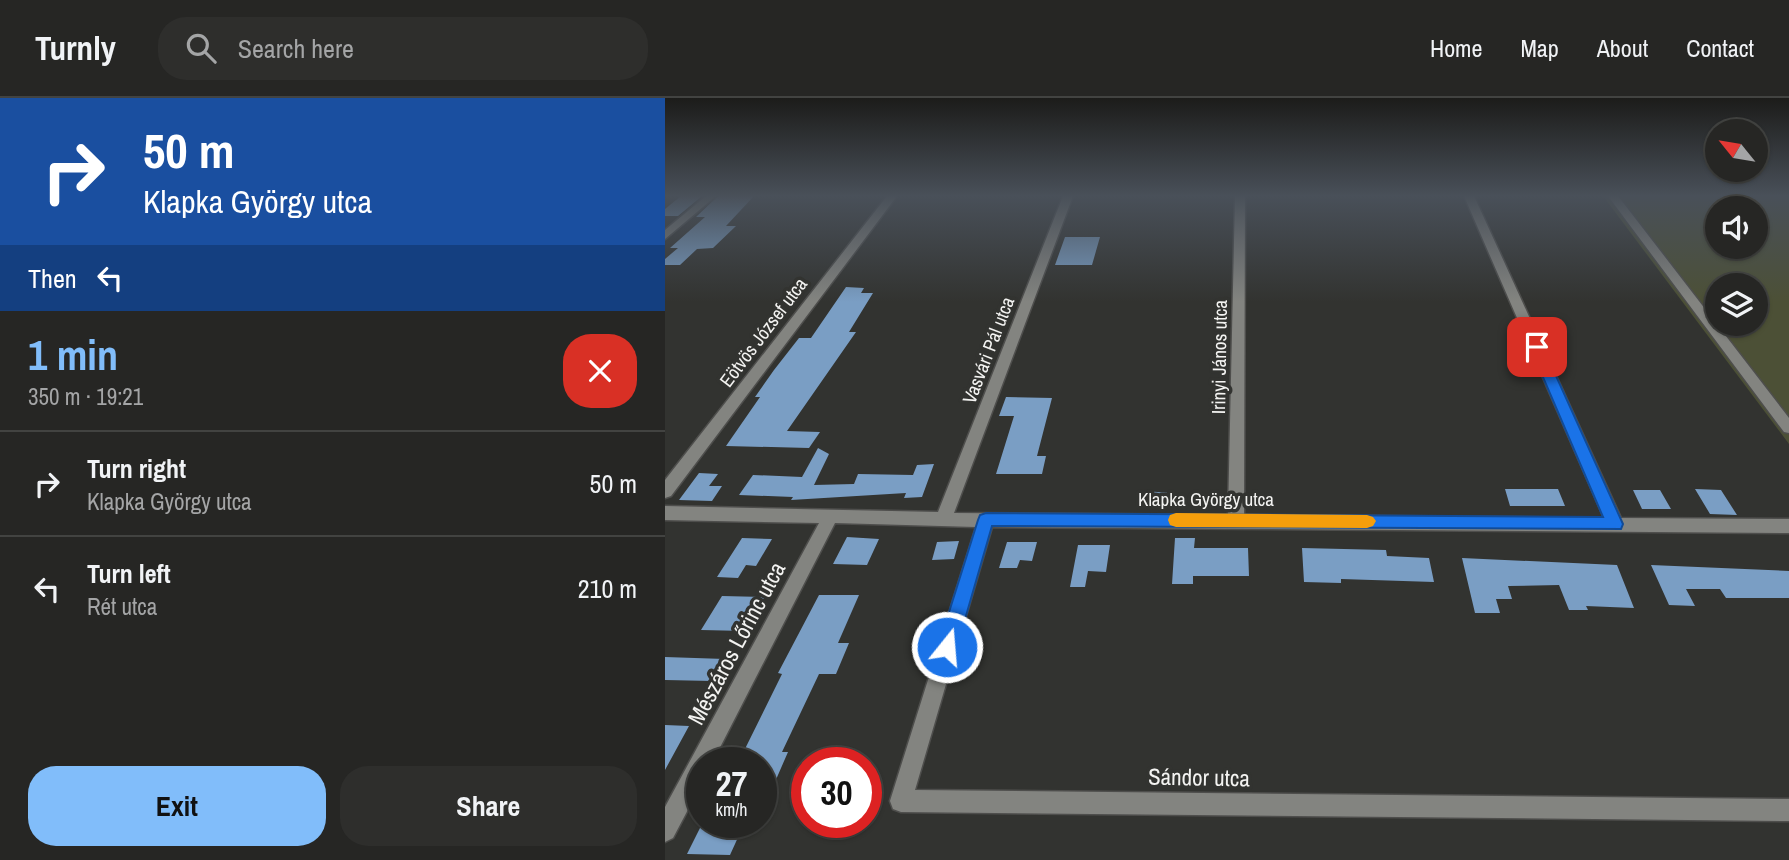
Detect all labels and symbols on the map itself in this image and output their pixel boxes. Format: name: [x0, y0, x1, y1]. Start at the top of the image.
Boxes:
north arrow: [1705, 119, 1767, 182]
street label: Eötvös József utca: [713, 272, 813, 392]
street label: Vasvári Pál utca: [956, 293, 1020, 407]
street label: Irinyi János utca: [1205, 299, 1233, 414]
pin: [1507, 317, 1567, 377]
street label: Klapka György utca: [1138, 486, 1274, 512]
street label: Mészáros Lőrinc utca: [680, 556, 792, 730]
position arrow: [910, 610, 984, 684]
speed limit sign: 30: [791, 747, 882, 838]
street label: Sándor utca: [1148, 761, 1251, 793]

